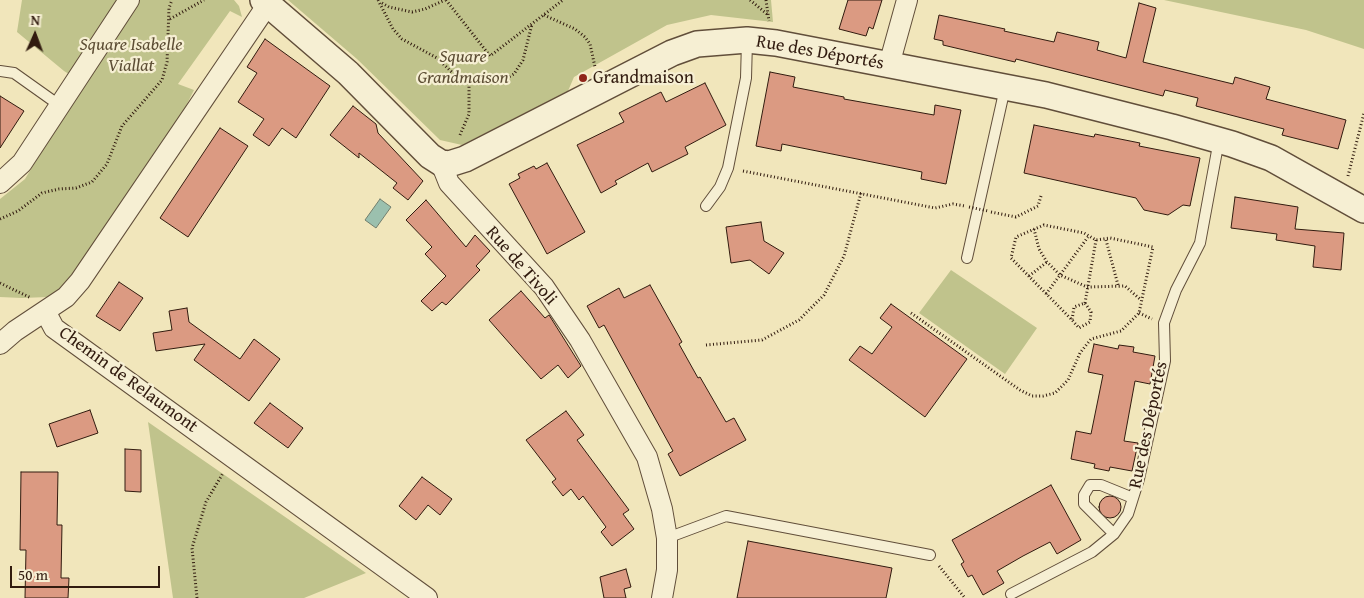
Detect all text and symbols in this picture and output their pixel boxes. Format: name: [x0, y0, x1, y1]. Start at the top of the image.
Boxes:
north arrow: [10, 10, 60, 60]
text: N: [30, 10, 41, 30]
street label: Rue des Déportés: [754, 31, 886, 75]
park label: Square Isabelle Viallat: [80, 34, 182, 76]
park label: Square Grandmaison: [417, 46, 509, 88]
place label: Grandmaison: [593, 67, 694, 89]
marker: Grandmaison: [577, 72, 589, 84]
street label: Rue de Tivoli: [481, 222, 561, 310]
street label: Chemin de Relaumont: [54, 322, 202, 438]
street label: Rue des Déportés: [1125, 360, 1173, 490]
scale bar: [12, 556, 162, 588]
text: 50 m: [18, 564, 48, 585]

